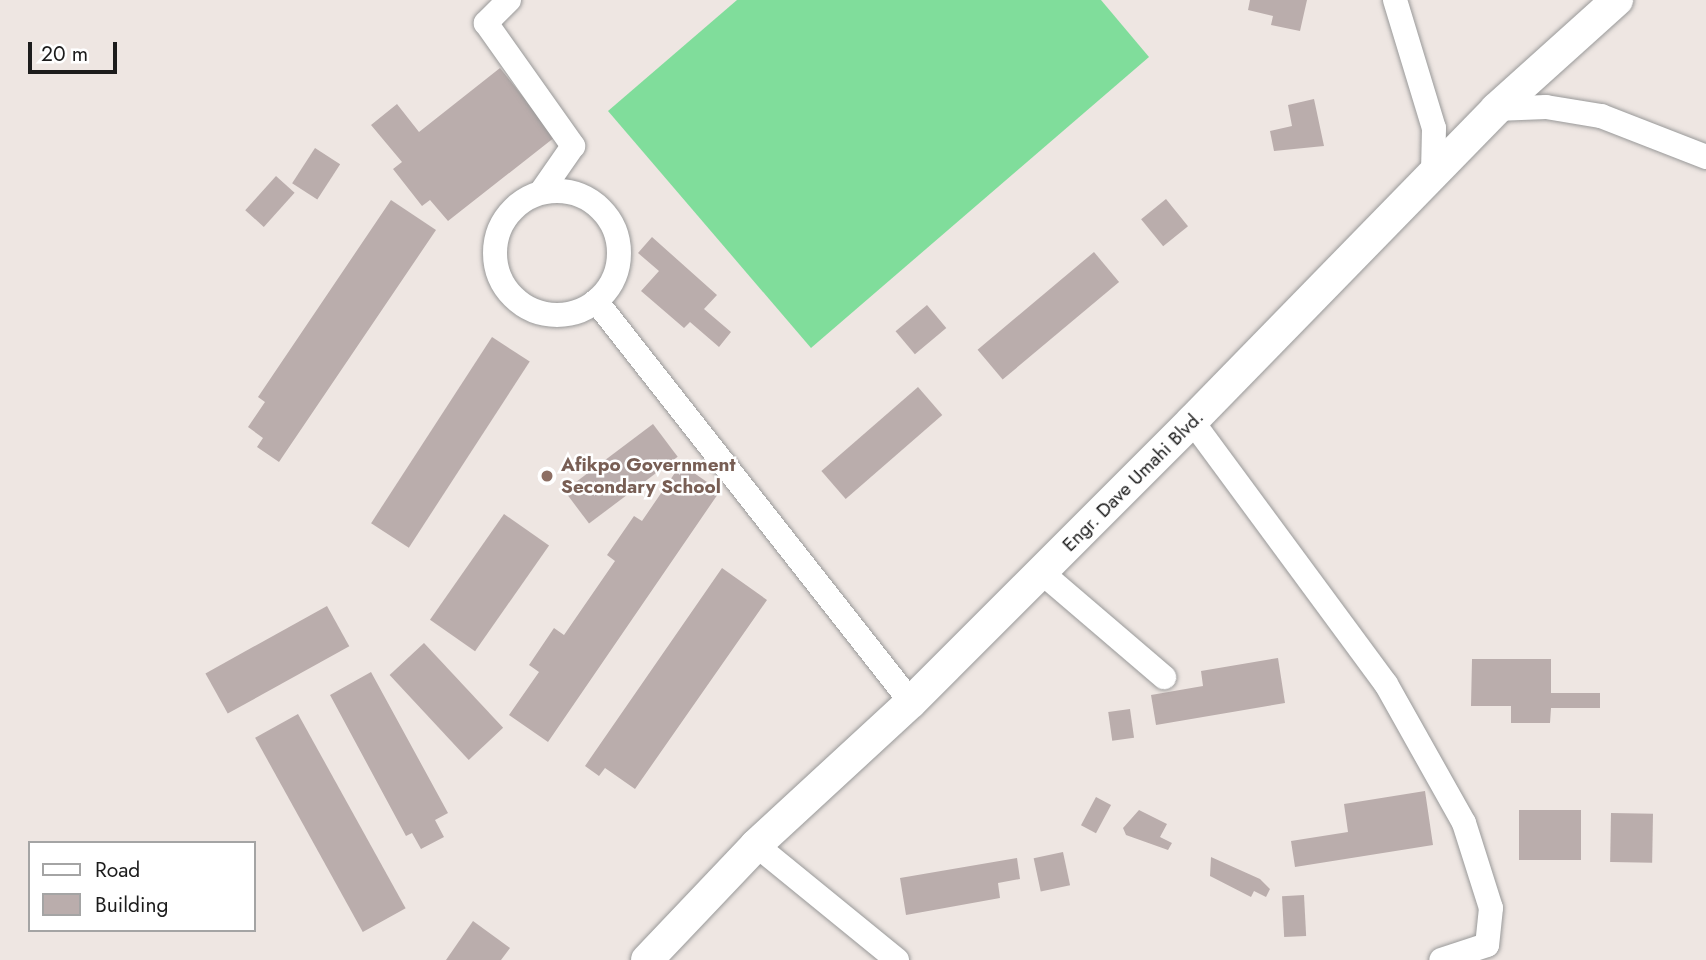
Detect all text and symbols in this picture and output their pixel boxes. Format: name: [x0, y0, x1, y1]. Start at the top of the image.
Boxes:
scale bar: [32, 28, 121, 72]
text: 20 m: [41, 39, 88, 69]
street label: Engr. Dave Umahi Blvd.: [1058, 406, 1208, 556]
place label: Afikpo Government Secondary School: [561, 454, 736, 498]
marker: Afikpo Government Secondary School: [539, 468, 555, 484]
legend: [28, 841, 256, 932]
text: Road: [95, 855, 140, 885]
text: Building: [95, 890, 168, 920]

